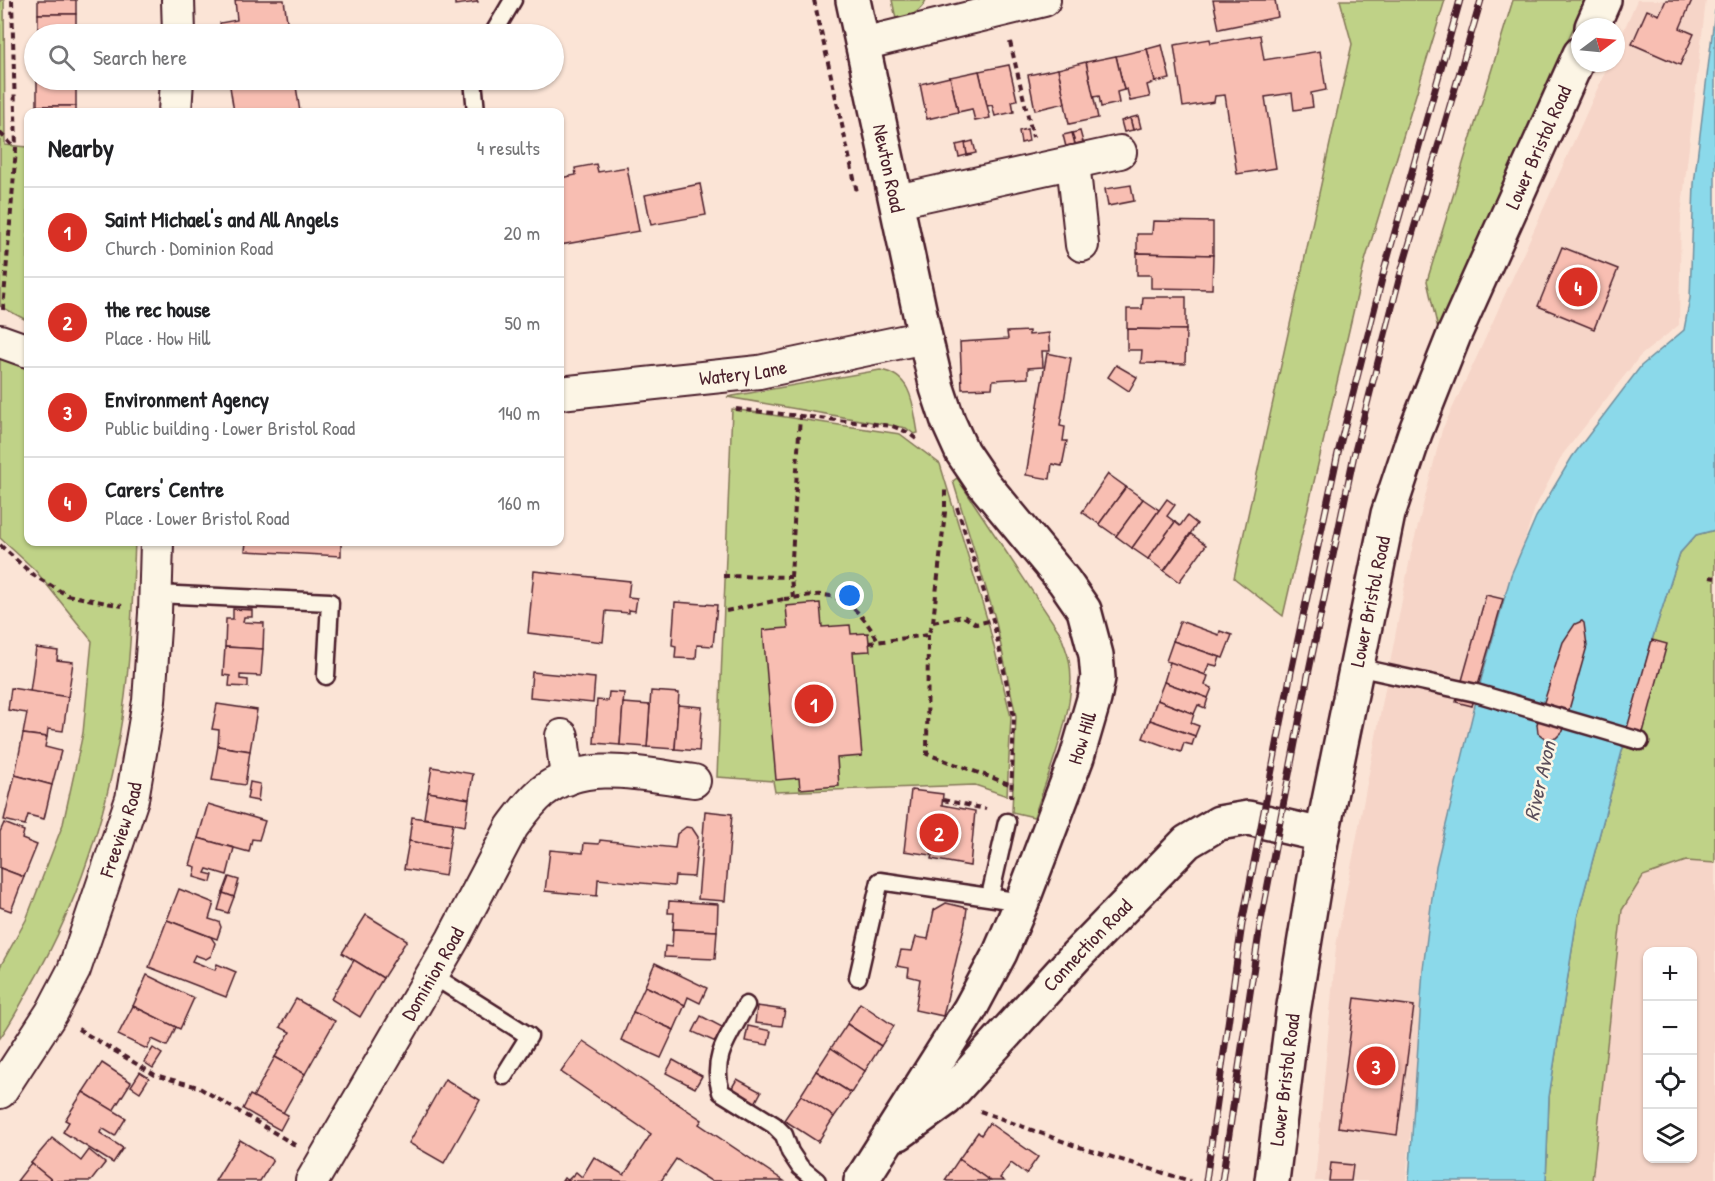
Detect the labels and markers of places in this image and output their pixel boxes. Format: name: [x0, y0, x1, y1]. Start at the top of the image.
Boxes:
pin: 4: [1558, 264, 1598, 310]
pin: 1: [794, 682, 834, 726]
pin: 2: [920, 810, 958, 856]
pin: 3: [1356, 1044, 1396, 1088]

